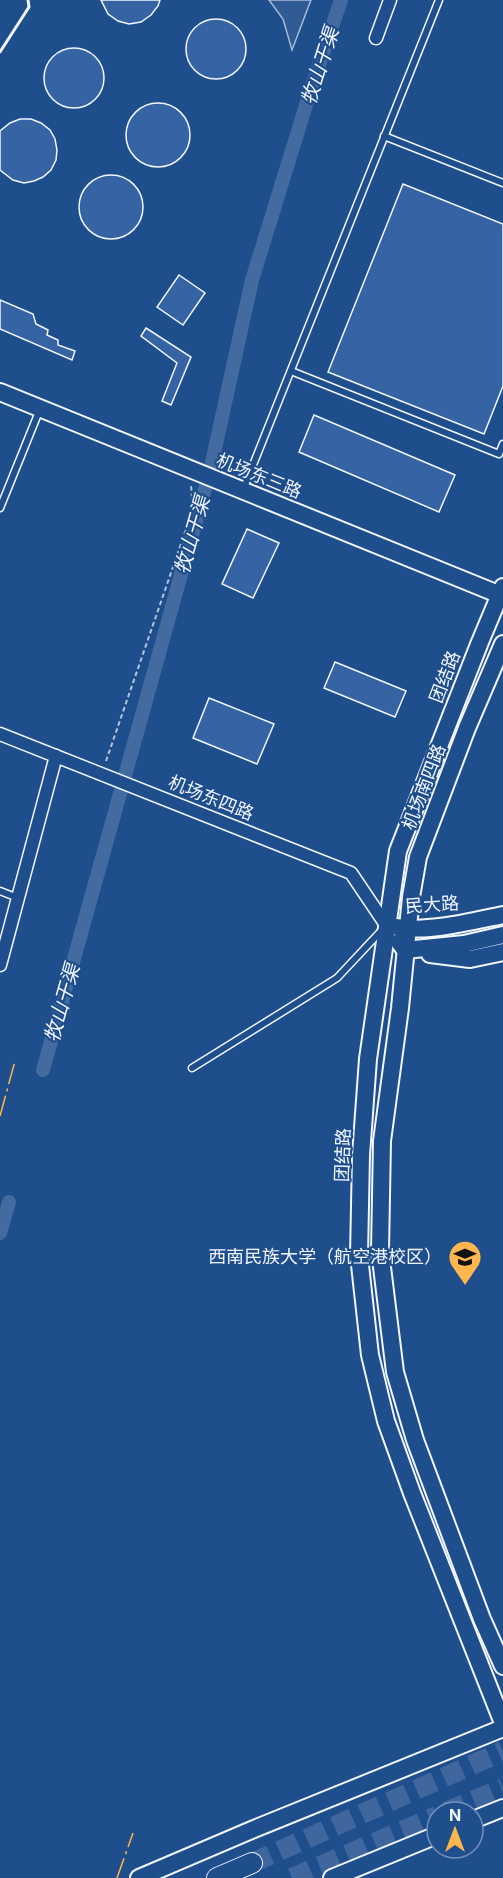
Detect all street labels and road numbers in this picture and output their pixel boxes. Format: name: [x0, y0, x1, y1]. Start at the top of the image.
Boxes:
street label: 机场东三路: [214, 449, 305, 502]
street label: 团结路: [425, 648, 464, 706]
street label: 机场南四路: [398, 741, 449, 833]
street label: 机场东四路: [166, 771, 257, 824]
street label: 民大路: [404, 892, 460, 917]
street label: 团结路: [331, 1128, 354, 1182]

